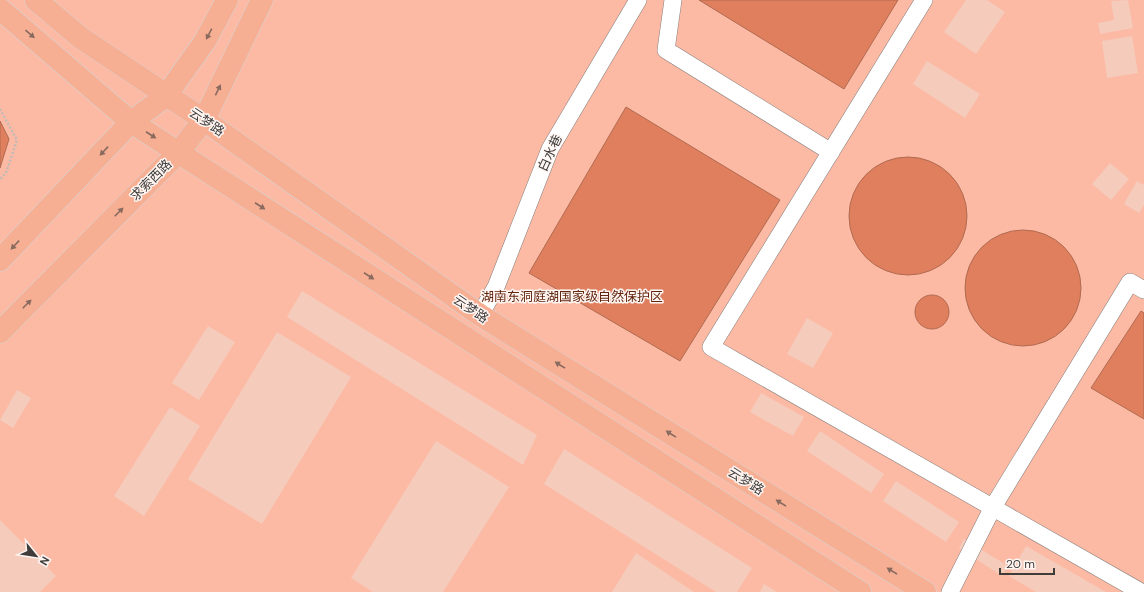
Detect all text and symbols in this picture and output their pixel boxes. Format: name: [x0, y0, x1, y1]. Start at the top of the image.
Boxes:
one-way arrow: [206, 29, 212, 40]
one-way arrow: [24, 30, 35, 39]
one-way arrow: [215, 85, 221, 96]
street label: 云梦路: [186, 104, 228, 140]
one-way arrow: [146, 131, 156, 139]
street label: 白水巷: [534, 132, 566, 174]
one-way arrow: [100, 146, 109, 155]
street label: 求索西路: [127, 156, 175, 204]
one-way arrow: [255, 202, 265, 210]
one-way arrow: [114, 207, 124, 217]
one-way arrow: [10, 240, 20, 250]
one-way arrow: [364, 272, 375, 280]
park label: 湖南东洞庭湖国家级自然保护区: [481, 288, 663, 305]
street label: 云梦路: [450, 291, 492, 327]
one-way arrow: [23, 299, 32, 309]
one-way arrow: [554, 362, 566, 369]
one-way arrow: [666, 430, 676, 438]
street label: 云梦路: [725, 463, 767, 499]
one-way arrow: [775, 499, 787, 506]
north arrow: [16, 536, 56, 576]
scale bar: [1000, 550, 1054, 576]
text: N: [37, 554, 53, 568]
text: 20 m: [1006, 556, 1035, 572]
one-way arrow: [886, 568, 897, 575]

